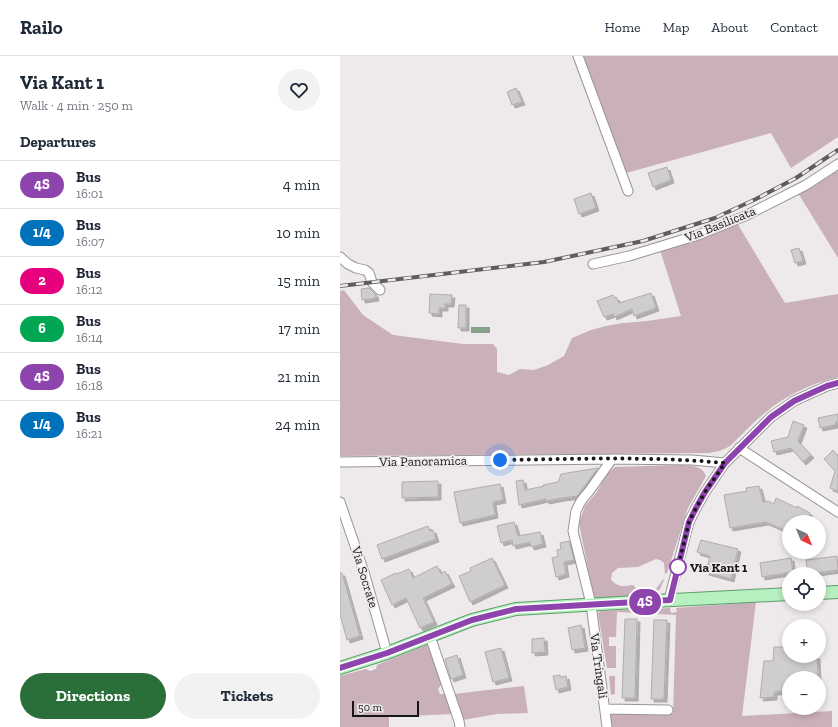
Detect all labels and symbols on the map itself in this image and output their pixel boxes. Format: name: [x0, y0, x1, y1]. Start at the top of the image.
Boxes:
street label: Via Basilicata: [682, 203, 758, 245]
your location: [490, 450, 510, 470]
street label: Via Panoramica: [378, 453, 468, 469]
north arrow: [782, 515, 826, 559]
street label: Via Socrate: [348, 544, 381, 609]
marker: Via Kant 1: [669, 558, 687, 576]
place label: Via Kant 1: [690, 560, 748, 575]
line badge: 4S: [627, 589, 663, 615]
street label: Via Tringali: [587, 631, 611, 700]
scale bar: [352, 699, 419, 718]

